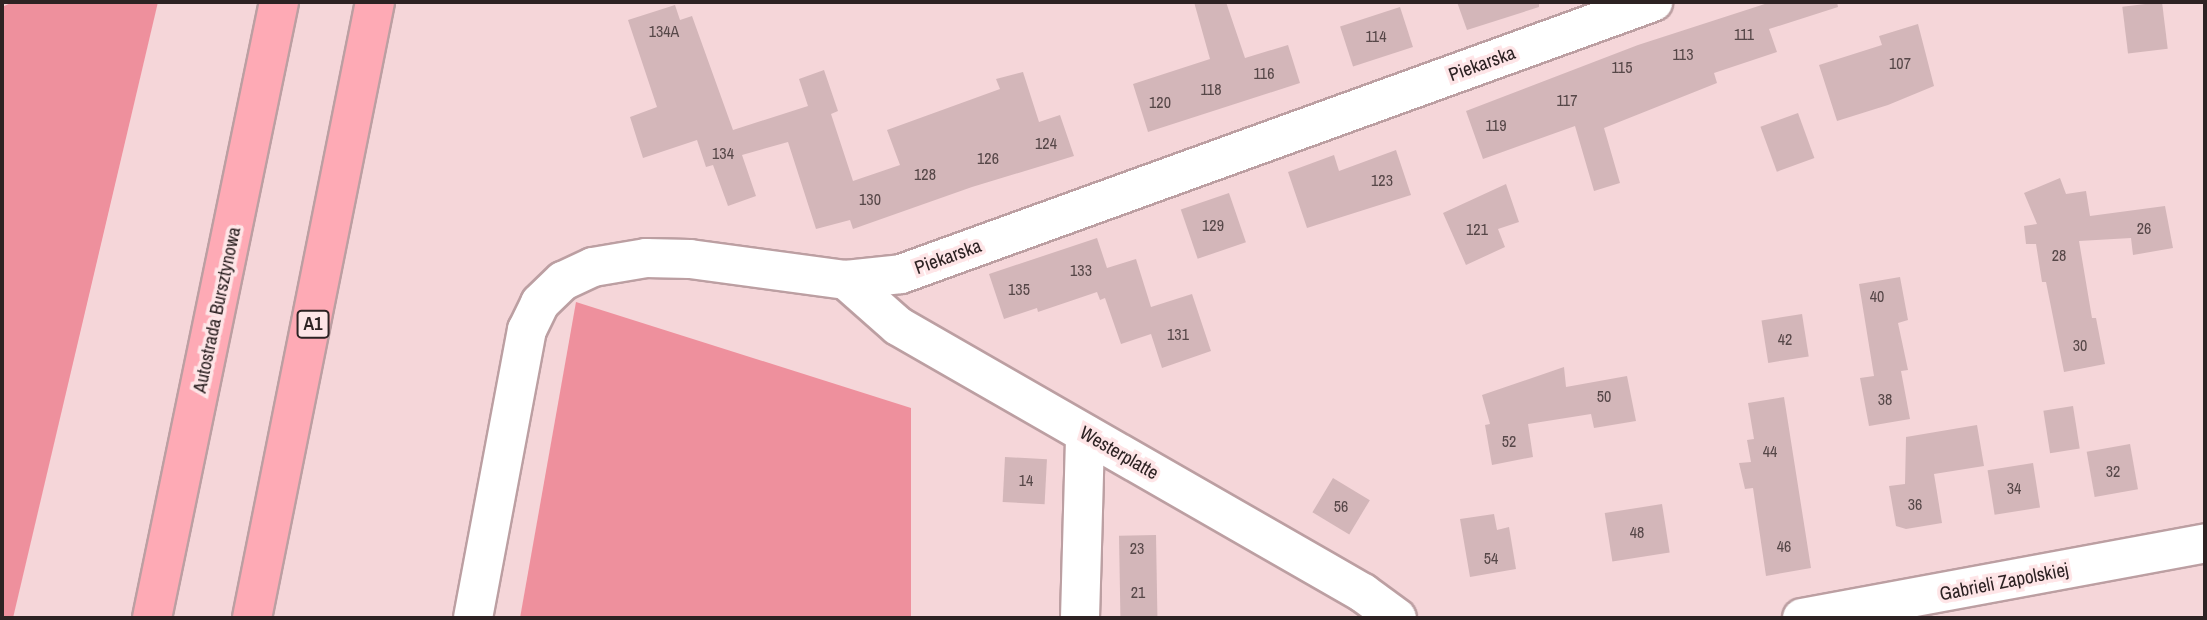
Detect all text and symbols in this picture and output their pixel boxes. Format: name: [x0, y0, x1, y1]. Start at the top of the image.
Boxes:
house number: 134A: [649, 21, 679, 41]
house number: 111: [1734, 24, 1754, 44]
house number: 114: [1366, 26, 1386, 46]
street label: Piekarska: [1446, 41, 1518, 87]
house number: 113: [1673, 44, 1693, 64]
house number: 107: [1889, 53, 1911, 73]
house number: 115: [1612, 57, 1632, 77]
house number: 116: [1254, 63, 1274, 83]
house number: 118: [1201, 79, 1221, 99]
house number: 117: [1557, 90, 1577, 110]
house number: 120: [1149, 92, 1171, 112]
house number: 119: [1486, 115, 1506, 135]
house number: 124: [1035, 133, 1057, 153]
house number: 134: [712, 143, 734, 163]
house number: 126: [977, 148, 999, 168]
house number: 128: [914, 164, 936, 184]
house number: 123: [1371, 170, 1393, 190]
house number: 130: [859, 189, 881, 209]
house number: 129: [1202, 215, 1224, 235]
house number: 26: [2137, 218, 2151, 238]
house number: 121: [1466, 219, 1488, 239]
street label: Autostrada Bursztynowa: [188, 225, 246, 395]
street label: Piekarska: [912, 234, 984, 280]
house number: 28: [2052, 245, 2066, 265]
house number: 133: [1070, 260, 1092, 280]
house number: 135: [1008, 279, 1030, 299]
house number: 40: [1870, 286, 1884, 306]
road number: A1: [296, 310, 330, 338]
house number: 131: [1167, 324, 1189, 344]
house number: 42: [1778, 329, 1792, 349]
house number: 30: [2073, 335, 2087, 355]
house number: 50: [1597, 386, 1611, 406]
house number: 38: [1878, 389, 1892, 409]
street label: Westerplatte: [1076, 421, 1162, 485]
house number: 52: [1502, 431, 1516, 451]
house number: 44: [1763, 441, 1777, 461]
house number: 32: [2106, 461, 2120, 481]
house number: 14: [1019, 470, 1033, 490]
house number: 34: [2007, 478, 2021, 498]
house number: 36: [1908, 494, 1922, 514]
house number: 56: [1334, 496, 1348, 516]
house number: 48: [1630, 522, 1644, 542]
house number: 46: [1777, 536, 1791, 556]
house number: 23: [1130, 538, 1144, 558]
house number: 54: [1484, 548, 1498, 568]
street label: Gabrieli Zapolskiej: [1938, 558, 2070, 606]
house number: 21: [1131, 582, 1145, 602]

